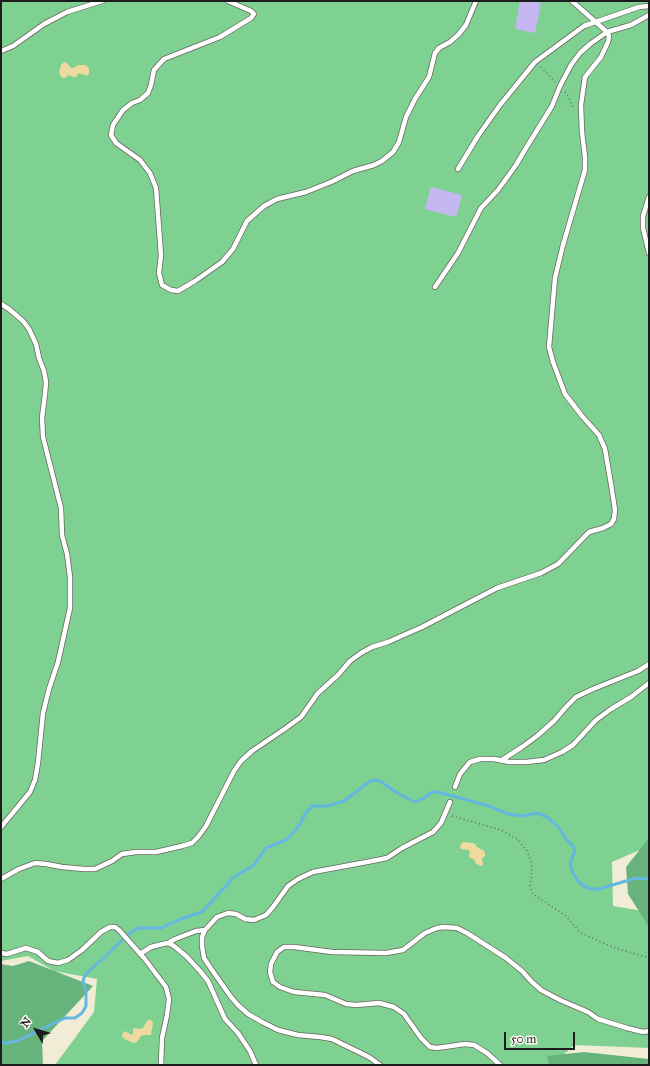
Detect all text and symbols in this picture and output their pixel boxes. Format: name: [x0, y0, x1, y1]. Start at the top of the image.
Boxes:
north arrow: [16, 1010, 56, 1050]
text: N: [18, 1015, 34, 1030]
scale bar: [506, 1024, 577, 1050]
text: 50 m: [511, 1032, 536, 1046]

